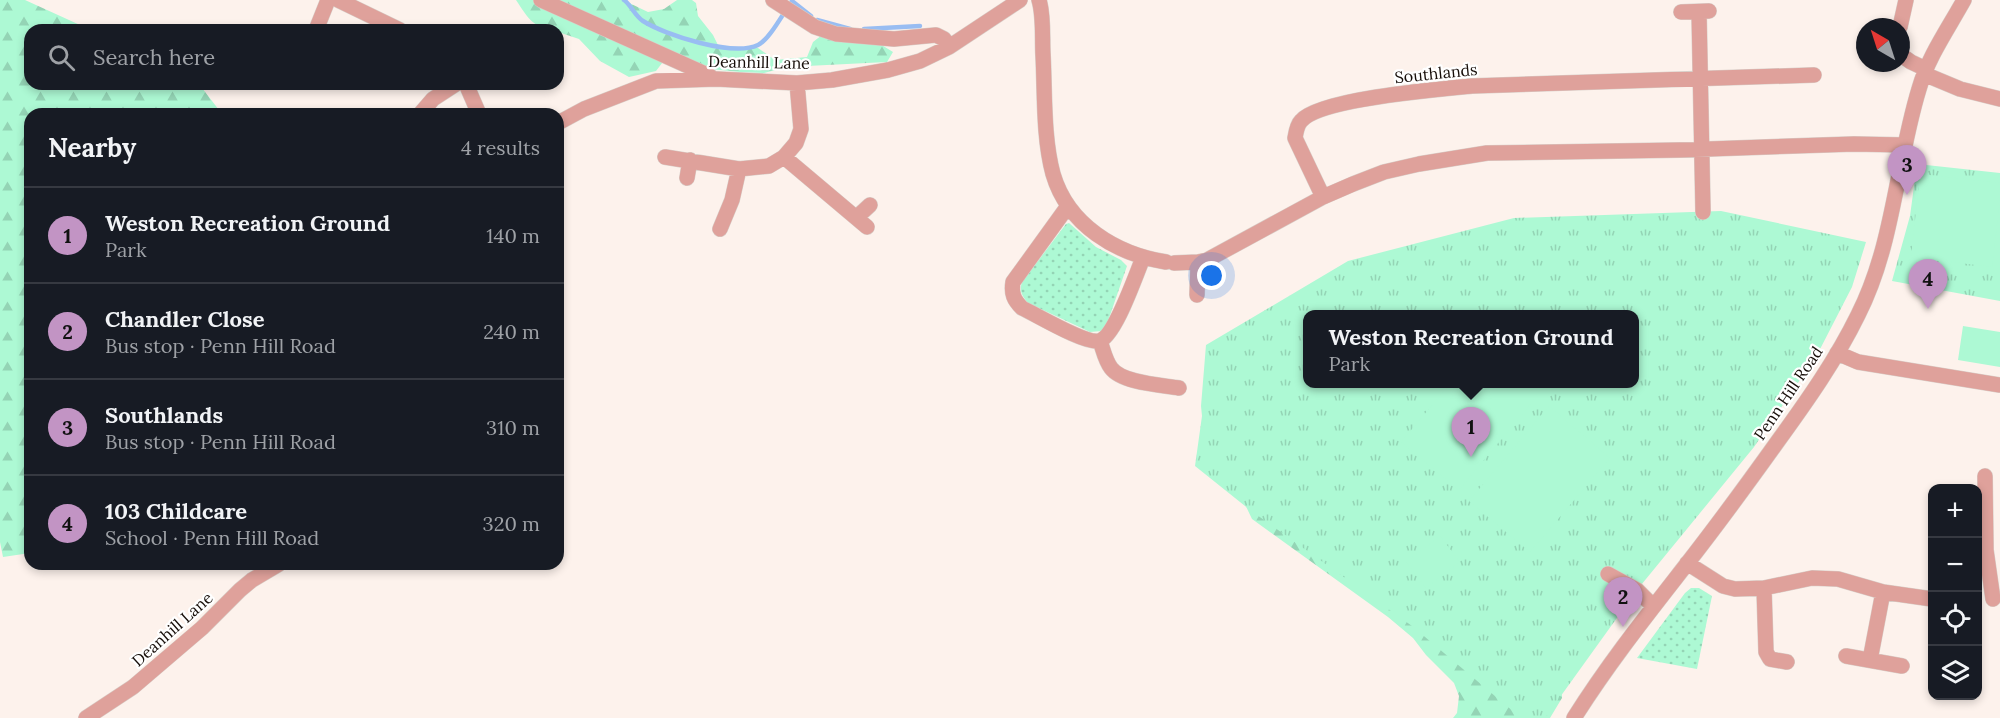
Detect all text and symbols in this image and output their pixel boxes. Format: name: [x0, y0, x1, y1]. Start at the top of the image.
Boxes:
north arrow: [1856, 18, 1910, 72]
search box: [24, 24, 564, 90]
icon: search: [45, 41, 78, 74]
text: Search here: [93, 43, 215, 71]
street label: Deanhill Lane: [708, 51, 810, 73]
street label: Southlands: [1394, 59, 1478, 87]
text: Nearby: [48, 131, 136, 164]
text: 4 results: [461, 135, 540, 160]
pin: 3: [1888, 146, 1926, 195]
text: Weston Recreation Ground: [105, 209, 390, 237]
text: 1: [63, 223, 72, 248]
text: 140 m: [486, 223, 540, 248]
text: Park: [105, 237, 147, 262]
pin: 4: [1908, 260, 1948, 309]
your location: [1197, 261, 1226, 290]
text: Chandler Close: [105, 305, 264, 333]
popup: [1303, 310, 1639, 388]
text: 2: [62, 319, 73, 344]
text: 240 m: [483, 319, 540, 344]
text: Weston Recreation Ground: [1329, 323, 1614, 351]
text: Bus stop · Penn Hill Road: [105, 333, 336, 358]
street label: Penn Hill Road: [1749, 342, 1827, 444]
text: Park: [1329, 351, 1370, 376]
text: Southlands: [105, 401, 223, 429]
pin: 1: [1452, 408, 1490, 457]
text: 3: [62, 415, 73, 440]
text: 310 m: [486, 415, 540, 440]
text: Bus stop · Penn Hill Road: [105, 429, 336, 454]
map controls: [1928, 484, 1982, 700]
button: +: [1928, 484, 1982, 538]
text: 103 Childcare: [105, 497, 247, 525]
text: 4: [62, 511, 73, 536]
text: 320 m: [483, 511, 540, 536]
text: School · Penn Hill Road: [105, 525, 319, 550]
button: −: [1928, 538, 1982, 592]
pin: 2: [1604, 578, 1642, 627]
street label: Deanhill Lane: [127, 587, 217, 670]
button: locate: [1928, 592, 1982, 646]
button: layers: [1928, 646, 1982, 700]

